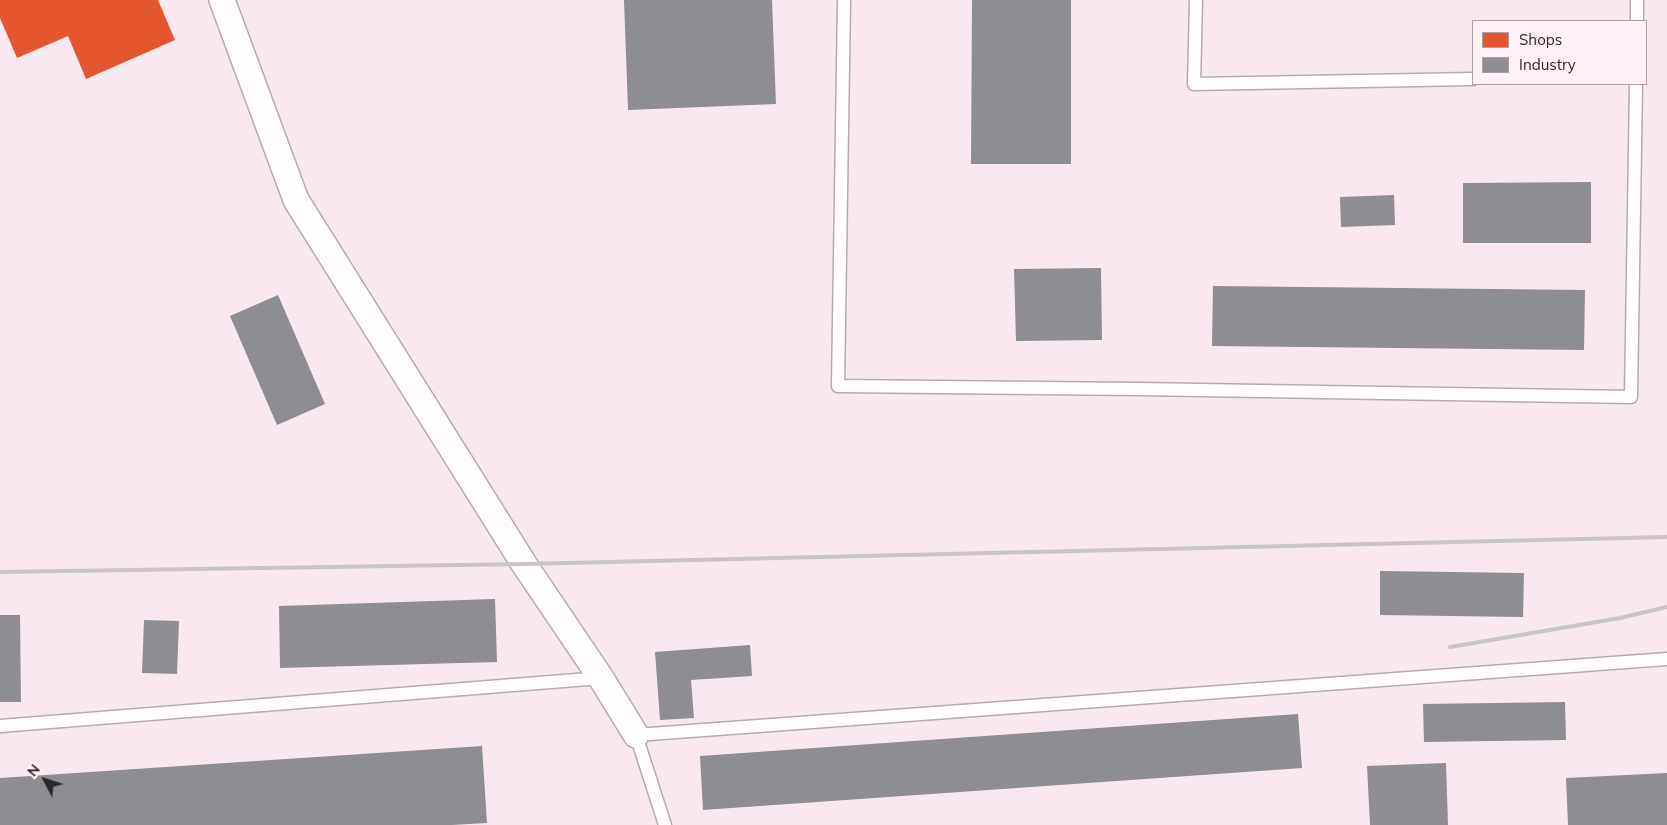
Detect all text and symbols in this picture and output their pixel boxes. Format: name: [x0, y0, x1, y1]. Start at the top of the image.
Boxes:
legend: [1472, 20, 1647, 85]
text: Shops: [1519, 30, 1562, 49]
text: Industry: [1519, 55, 1576, 74]
north arrow: [20, 755, 70, 805]
text: N: [23, 761, 44, 780]

